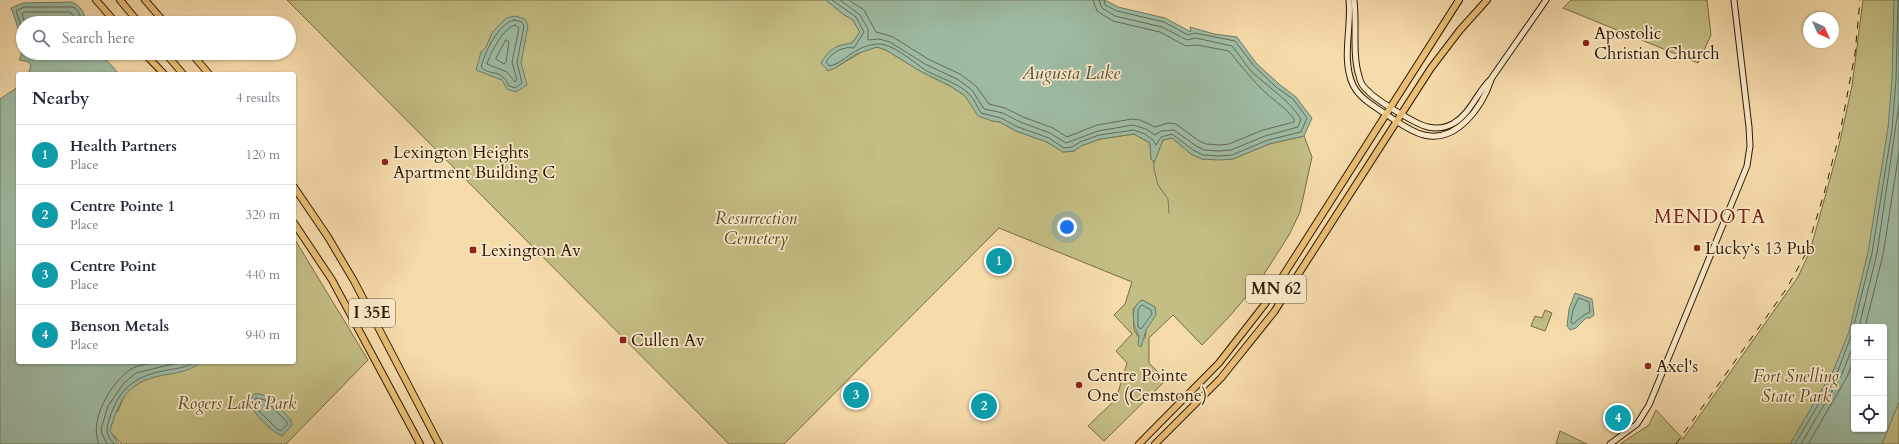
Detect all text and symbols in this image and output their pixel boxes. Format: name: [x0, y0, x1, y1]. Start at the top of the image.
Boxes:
north arrow: [1803, 12, 1839, 48]
search box: [16, 16, 296, 60]
place label: Apostolic Christian Church: [1594, 22, 1720, 65]
icon: search: [30, 27, 52, 49]
text: Search here: [62, 28, 135, 48]
marker: Apostolic Christian Church: [1581, 38, 1591, 48]
water label: Augusta Lake: [1021, 61, 1121, 86]
text: Nearby: [32, 87, 89, 110]
text: 4 results: [236, 89, 280, 107]
text: Health Partners: [70, 136, 177, 156]
place label: Lexington Heights Apartment Building C: [393, 141, 555, 184]
text: 1: [42, 146, 48, 164]
text: 120 m: [246, 146, 280, 164]
text: Place: [70, 156, 98, 174]
marker: Lexington Heights Apartment Building C: [380, 157, 390, 167]
text: Centre Pointe 1: [70, 196, 175, 216]
district label: MENDOTA: [1654, 204, 1766, 230]
text: 2: [42, 206, 48, 224]
text: 320 m: [246, 206, 280, 224]
park label: Resurrection Cemetery: [715, 207, 798, 250]
text: Place: [70, 216, 98, 234]
your location: [1057, 217, 1077, 237]
place label: Lucky‘s 13 Pub: [1705, 237, 1815, 260]
place label: Lexington Av: [481, 239, 581, 262]
marker: Lucky‘s 13 Pub: [1692, 243, 1702, 253]
marker: Lexington Av: [468, 245, 478, 255]
pin: 1: [986, 246, 1012, 276]
text: Centre Point: [70, 256, 156, 276]
text: 3: [42, 266, 48, 284]
text: 440 m: [246, 266, 280, 284]
road number: MN 62: [1246, 275, 1306, 303]
text: Place: [70, 276, 98, 294]
road number: I 35E: [349, 299, 395, 327]
text: Benson Metals: [70, 316, 169, 336]
map controls: [1851, 324, 1887, 432]
button: +: [1851, 324, 1887, 360]
text: 4: [42, 326, 48, 344]
text: 940 m: [246, 326, 280, 344]
place label: Cullen Av: [631, 329, 705, 352]
marker: Cullen Av: [618, 335, 628, 345]
text: Place: [70, 336, 98, 354]
place label: Axel's: [1656, 355, 1698, 378]
button: −: [1851, 360, 1887, 396]
marker: Axel's: [1643, 361, 1653, 371]
place label: Centre Pointe One (Cemstone): [1087, 364, 1207, 407]
park label: Fort Snelling State Park: [1753, 365, 1839, 408]
pin: 3: [843, 380, 869, 410]
marker: Centre Pointe One (Cemstone): [1074, 380, 1084, 390]
pin: 2: [971, 391, 997, 421]
park label: Rogers Lake Park: [178, 392, 297, 415]
button: locate: [1851, 396, 1887, 432]
pin: 4: [1605, 403, 1631, 433]

